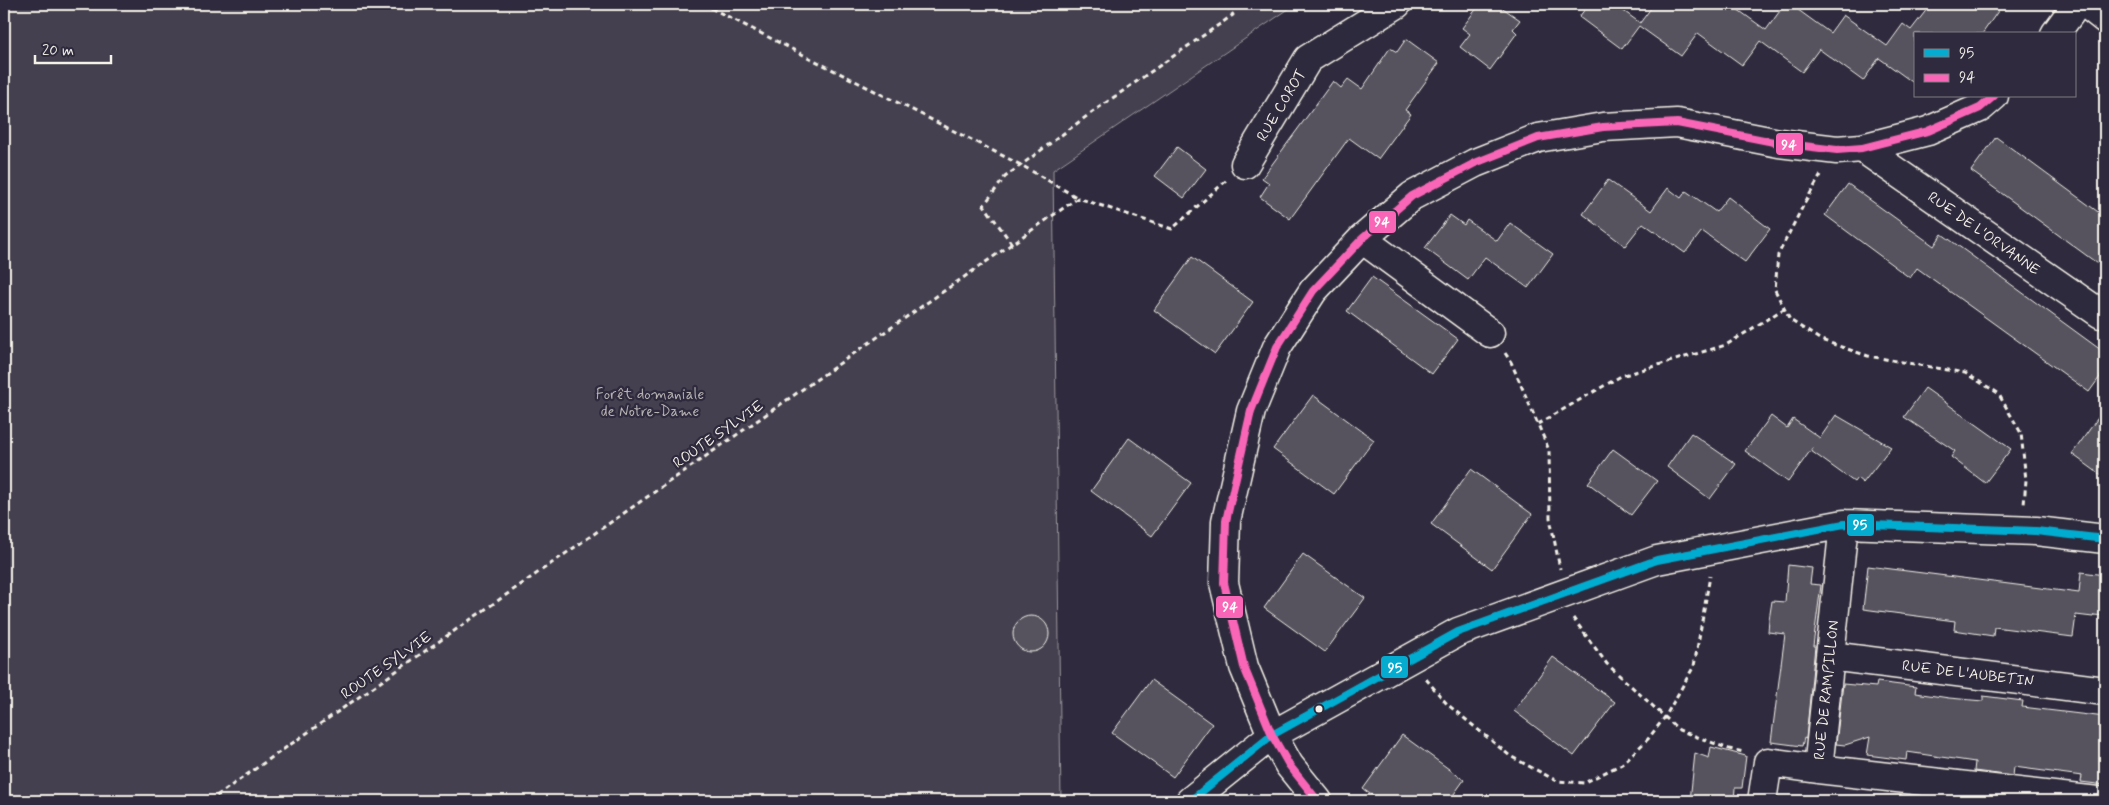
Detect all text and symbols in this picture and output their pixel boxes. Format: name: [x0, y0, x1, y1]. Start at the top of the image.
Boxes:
scale bar: [35, 32, 111, 64]
legend: [1914, 32, 2076, 98]
text: 20 m: [42, 41, 74, 61]
text: 95: [1959, 44, 1974, 64]
street label: RUE COROT: [1252, 66, 1311, 145]
text: 94: [1959, 68, 1975, 88]
line badge: 94: [1775, 132, 1804, 156]
text: 94: [1781, 136, 1797, 154]
street label: RUE DE L'ORVANNE: [1923, 188, 2044, 280]
line badge: 94: [1368, 210, 1397, 234]
text: 94: [1374, 213, 1390, 231]
park label: Forêt domaniale de Notre-Dame: [596, 385, 705, 422]
street label: ROUTE SYLVIE: [669, 396, 768, 473]
line badge: 95: [1846, 513, 1875, 537]
text: 95: [1853, 516, 1868, 534]
line badge: 94: [1215, 595, 1244, 619]
text: 94: [1222, 598, 1238, 616]
street label: RUE DE RAMPILLON: [1810, 619, 1844, 761]
street label: ROUTE SYLVIE: [337, 627, 436, 704]
line badge: 95: [1380, 655, 1409, 679]
street label: RUE DE L'AUBETIN: [1901, 656, 2035, 692]
text: 95: [1388, 659, 1403, 677]
unlabelled marker: [1314, 704, 1324, 714]

